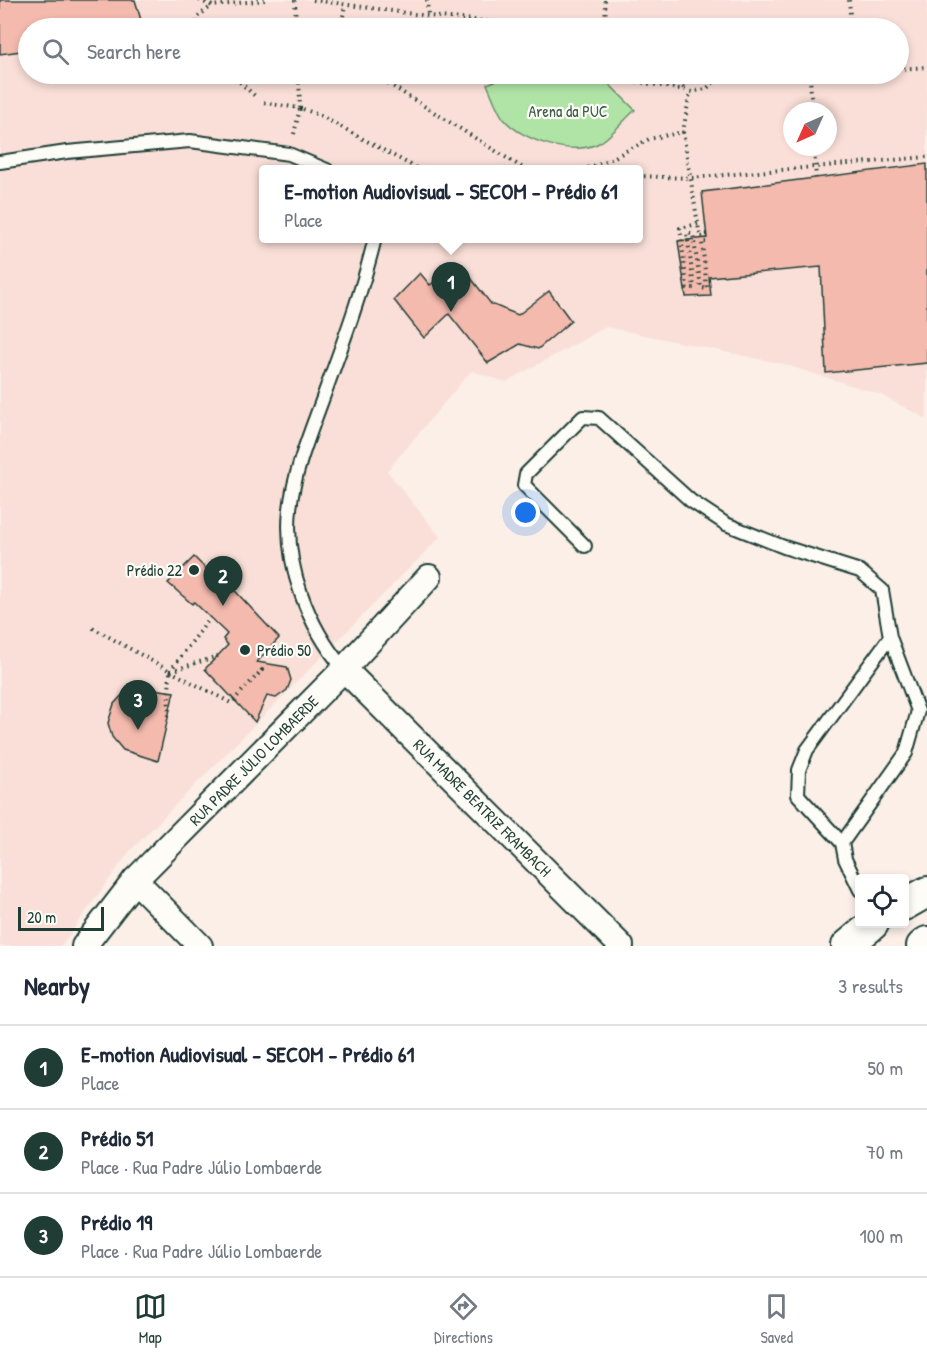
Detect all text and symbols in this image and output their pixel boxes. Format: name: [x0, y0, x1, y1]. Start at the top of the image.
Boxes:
search box: [18, 18, 909, 84]
icon: search: [39, 35, 72, 68]
text: Search here: [87, 36, 181, 66]
park label: Arena da PUC: [529, 100, 608, 122]
north arrow: [783, 102, 837, 156]
popup: [259, 165, 643, 243]
text: E-motion Audiovisual - SECOM - Prédio 61: [284, 176, 618, 206]
text: Place: [284, 206, 323, 233]
pin: 1: [432, 262, 470, 312]
your location: [511, 498, 540, 527]
pin: 2: [204, 556, 242, 606]
place label: Prédio 22: [127, 559, 183, 581]
marker: Prédio 22: [187, 563, 201, 577]
place label: Prédio 50: [257, 639, 311, 661]
marker: Prédio 50: [238, 643, 252, 657]
pin: 3: [118, 680, 158, 730]
street label: RUA PADRE JÚLIO LOMBAERDE: [184, 690, 323, 830]
street label: RUA MADRE BEATRIZ FRAMBACH: [409, 734, 556, 881]
map controls: [855, 874, 909, 928]
button: locate: [855, 874, 909, 928]
scale bar: [18, 904, 104, 932]
text: 20 m: [27, 906, 56, 928]
text: Nearby: [24, 968, 90, 1003]
text: 3 results: [838, 972, 903, 999]
text: E-motion Audiovisual - SECOM - Prédio 61: [81, 1039, 414, 1069]
text: 1: [40, 1054, 47, 1081]
text: 50 m: [867, 1054, 903, 1081]
text: Place: [81, 1069, 120, 1096]
text: Prédio 51: [81, 1123, 154, 1153]
text: 2: [39, 1138, 48, 1165]
text: 70 m: [866, 1138, 903, 1165]
text: Place · Rua Padre Júlio Lombaerde: [81, 1153, 322, 1180]
text: Prédio 19: [81, 1207, 152, 1237]
text: 3: [39, 1222, 48, 1249]
text: 100 m: [860, 1222, 903, 1249]
text: Place · Rua Padre Júlio Lombaerde: [81, 1237, 322, 1264]
tab: Map: [134, 1290, 167, 1348]
tab: Directions: [434, 1290, 493, 1348]
tab: Saved: [760, 1290, 793, 1348]

